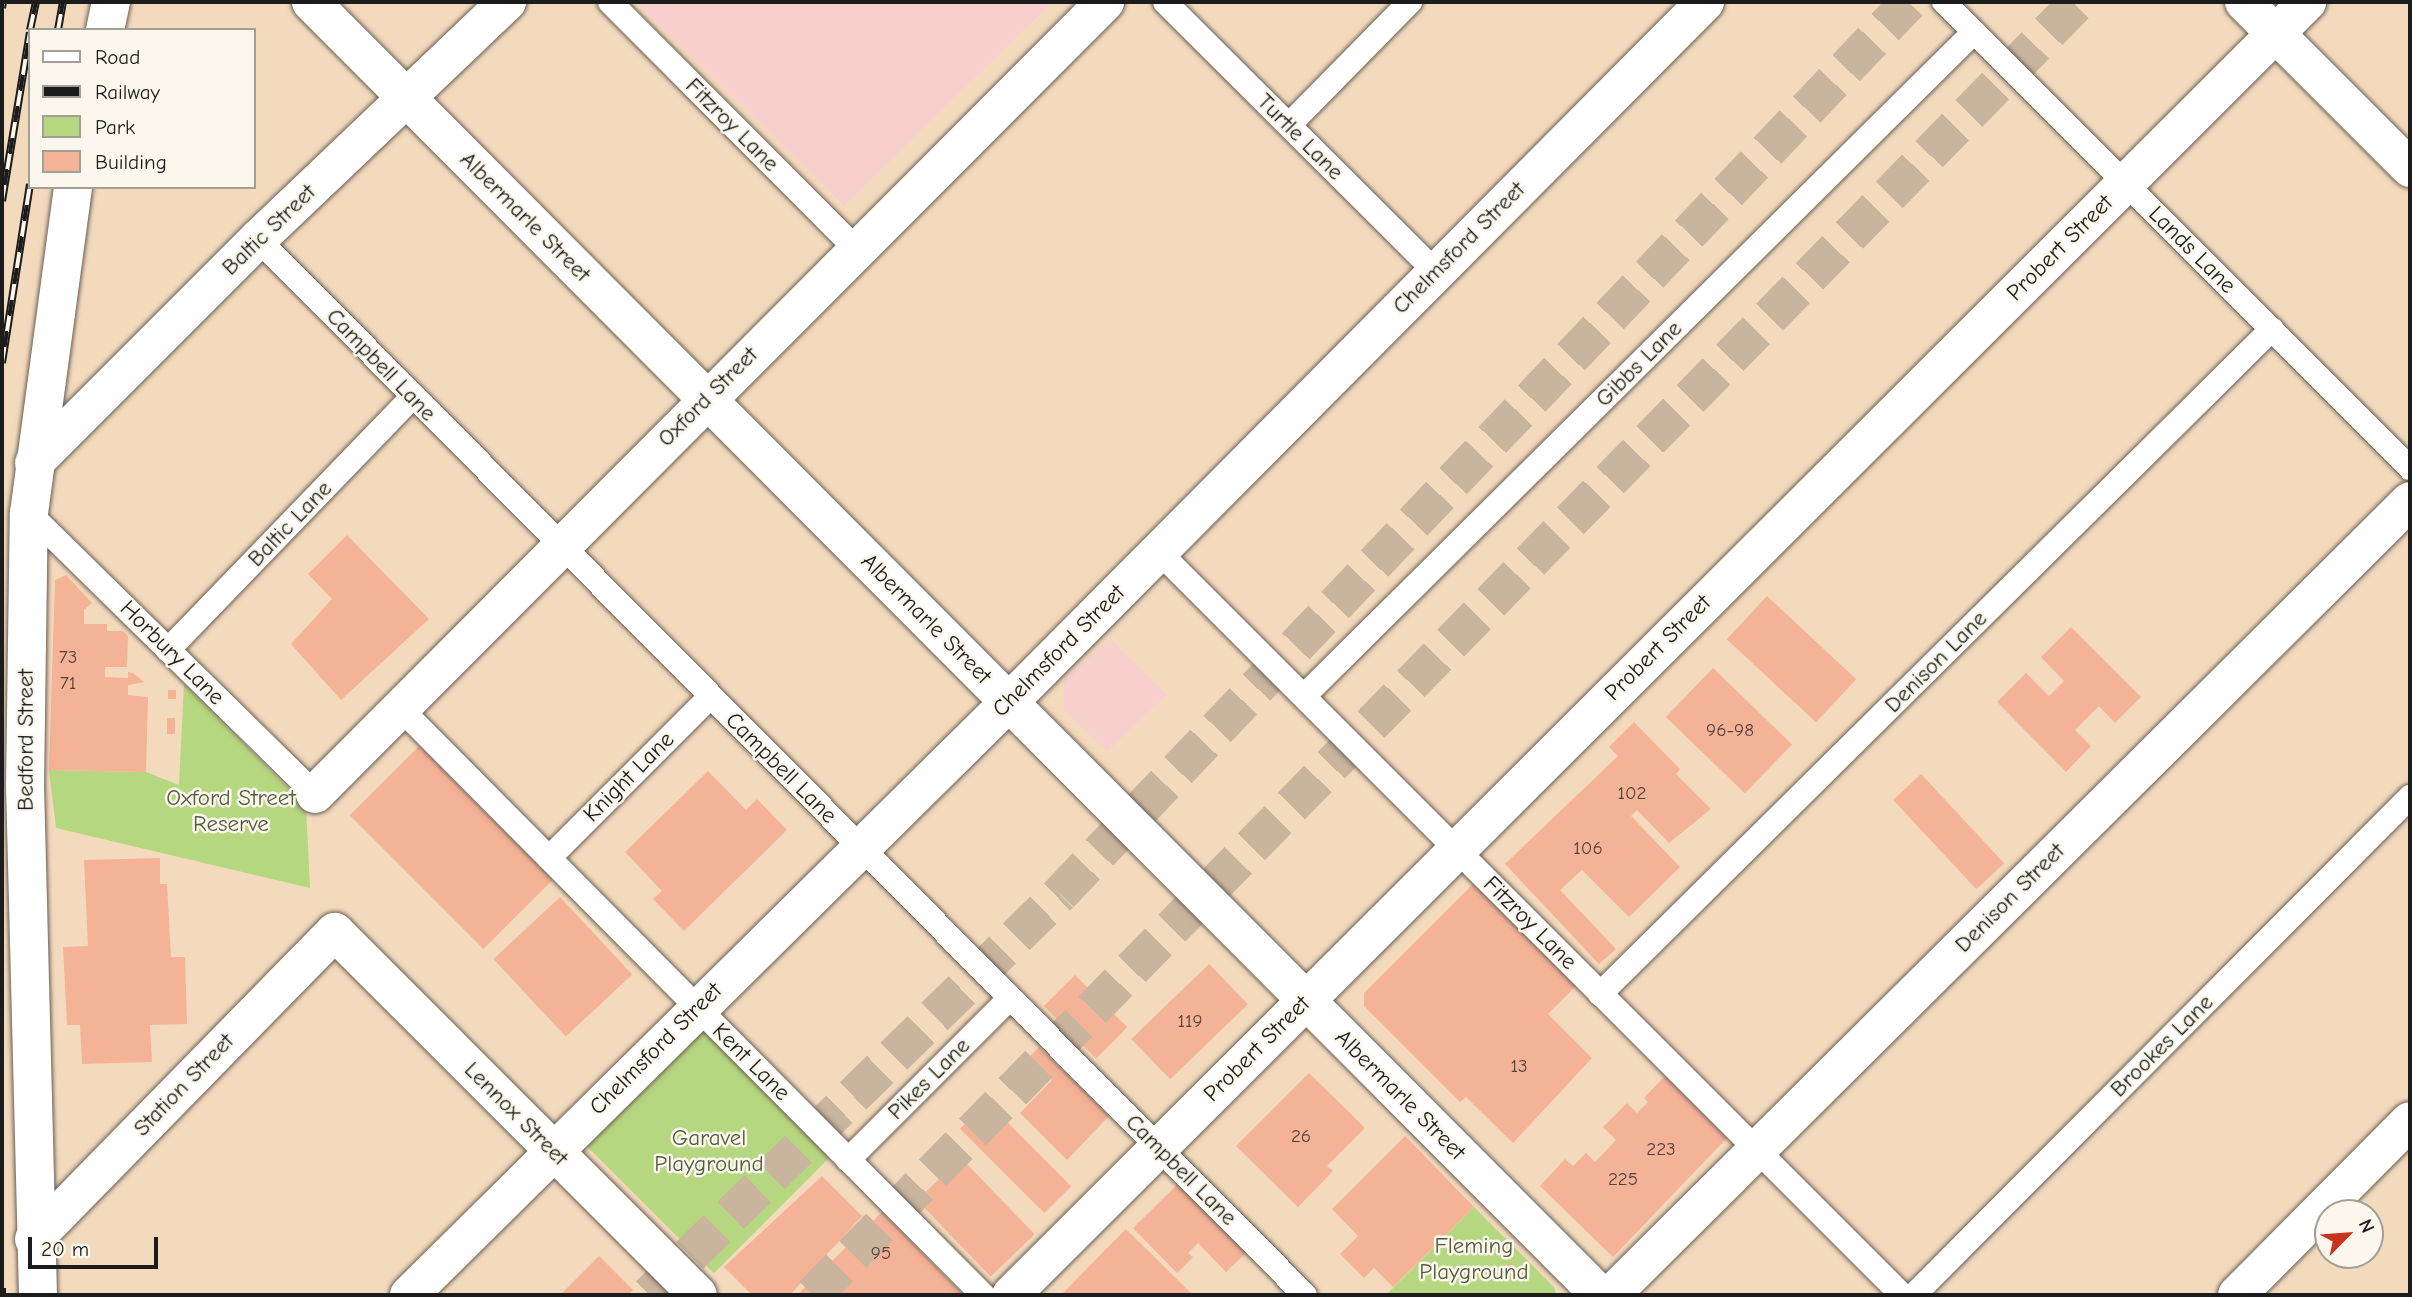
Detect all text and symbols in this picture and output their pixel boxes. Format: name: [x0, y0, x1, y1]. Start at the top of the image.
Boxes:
legend: [28, 28, 256, 189]
text: Road: [95, 45, 140, 69]
street label: Fitzroy Lane: [679, 72, 785, 178]
text: Railway: [95, 80, 160, 104]
street label: Turtle Lane: [1251, 88, 1349, 186]
text: Park: [95, 115, 135, 139]
street label: Albermarle Street: [454, 146, 596, 288]
text: Building: [95, 150, 167, 174]
street label: Chelmsford Street: [1387, 176, 1531, 320]
street label: Baltic Street: [216, 179, 322, 281]
street label: Probert Street: [2001, 189, 2119, 307]
street label: Lands Lane: [2143, 201, 2241, 299]
street label: Campbell Lane: [320, 303, 442, 427]
street label: Gibbs Lane: [1590, 315, 1688, 413]
street label: Oxford Street: [652, 341, 764, 453]
street label: Baltic Lane: [242, 475, 338, 573]
street label: Albermarle Street: [855, 548, 997, 690]
street label: Chelmsford Street: [987, 579, 1131, 723]
street label: Probert Street: [1599, 589, 1717, 707]
street label: Horbury Lane: [114, 595, 230, 711]
street label: Denison Lane: [1879, 605, 1993, 719]
house number: 73: [59, 647, 77, 669]
street label: Bedford Street: [12, 669, 40, 811]
house number: 71: [60, 673, 76, 695]
street label: Campbell Lane: [720, 707, 842, 829]
house number: 96-98: [1706, 720, 1754, 742]
street label: Knight Lane: [578, 726, 680, 828]
house number: 102: [1617, 783, 1647, 805]
park label: Oxford Street Reserve: [166, 784, 296, 838]
street label: Denison Street: [1949, 837, 2071, 959]
house number: 106: [1573, 838, 1603, 860]
street label: Fitzroy Lane: [1477, 870, 1583, 976]
street label: Chelmsford Street: [584, 977, 728, 1121]
street label: Brookes Lane: [2105, 989, 2219, 1103]
street label: Probert Street: [1198, 990, 1316, 1108]
house number: 119: [1177, 1011, 1203, 1033]
street label: Kent Lane: [706, 1017, 796, 1107]
street label: Albermarle Street: [1329, 1024, 1471, 1166]
street label: Station Street: [128, 1028, 240, 1142]
street label: Pikes Lane: [882, 1032, 976, 1126]
street label: Lennox Street: [458, 1056, 574, 1172]
house number: 13: [1510, 1056, 1528, 1078]
street label: Campbell Lane: [1120, 1109, 1242, 1231]
park label: Garavel Playground: [654, 1124, 764, 1178]
house number: 26: [1291, 1126, 1311, 1148]
house number: 223: [1646, 1139, 1676, 1161]
house number: 225: [1608, 1169, 1638, 1191]
north arrow: [2314, 1199, 2384, 1269]
text: N: [2354, 1216, 2379, 1236]
scale bar: [32, 1224, 161, 1268]
park label: Fleming Playground: [1419, 1232, 1529, 1286]
text: 20 m: [41, 1237, 89, 1261]
house number: 95: [871, 1243, 891, 1265]

